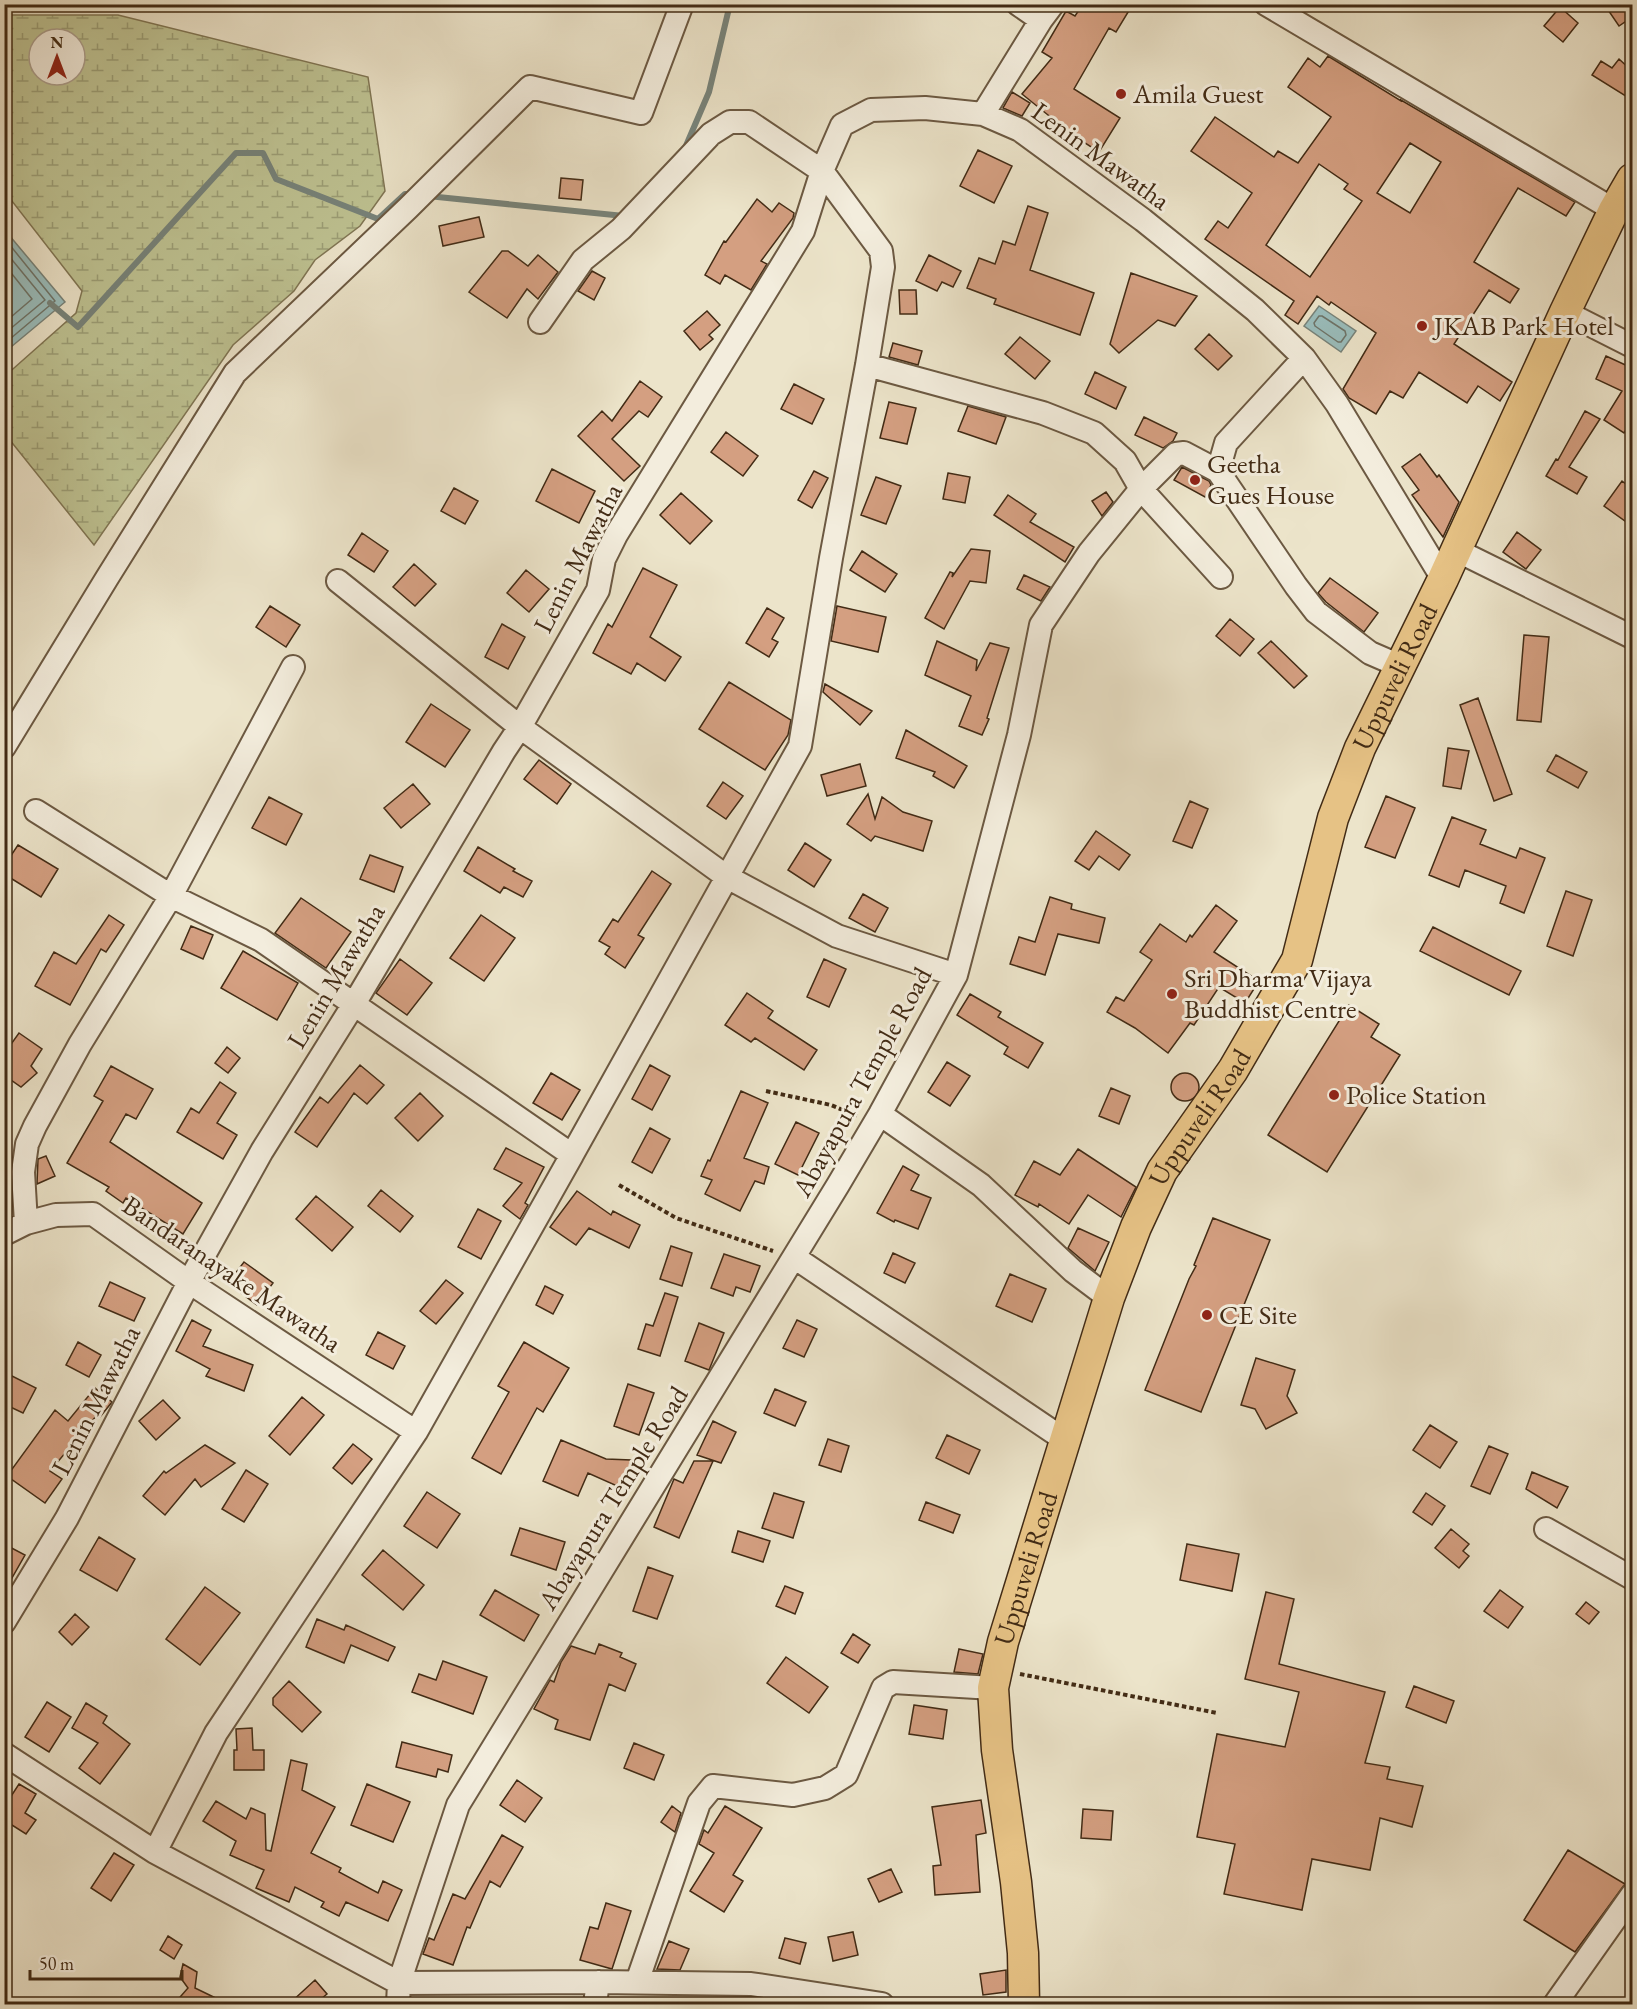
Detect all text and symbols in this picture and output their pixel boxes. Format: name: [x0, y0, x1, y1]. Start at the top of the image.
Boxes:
north arrow: [27, 27, 87, 87]
text: N: [51, 32, 64, 53]
place label: Amila Guest: [1132, 76, 1264, 111]
marker: Amila Guest: [1114, 87, 1128, 101]
street label: Lenin Mawatha: [1025, 94, 1178, 218]
place label: JKAB Park Hotel: [1432, 308, 1614, 343]
marker: JKAB Park Hotel: [1415, 319, 1429, 333]
place label: Geetha Gues House: [1207, 446, 1334, 512]
marker: Geetha Gues House: [1188, 473, 1202, 487]
street label: Lenin Mawatha: [525, 477, 630, 638]
street label: Uppuveli Road: [1344, 597, 1445, 756]
street label: Lenin Mawatha: [279, 897, 393, 1055]
street label: Abayapura Temple Road: [783, 960, 939, 1204]
place label: Sri Dharma Vijaya Buddhist Centre: [1184, 960, 1372, 1026]
marker: Sri Dharma Vijaya Buddhist Centre: [1165, 987, 1179, 1001]
street label: Uppuveli Road: [1140, 1042, 1259, 1191]
place label: Police Station: [1346, 1077, 1487, 1112]
marker: Police Station: [1327, 1088, 1341, 1102]
street label: Bandaranayake Mawatha: [116, 1187, 349, 1360]
place label: CE Site: [1219, 1297, 1297, 1332]
marker: CE Site: [1200, 1308, 1214, 1322]
street label: Lenin Mawatha: [43, 1319, 148, 1480]
street label: Abayapura Temple Road: [529, 1379, 696, 1617]
street label: Uppuveli Road: [985, 1487, 1065, 1649]
scale bar: [30, 1943, 182, 1981]
text: 50 m: [39, 1952, 74, 1975]

